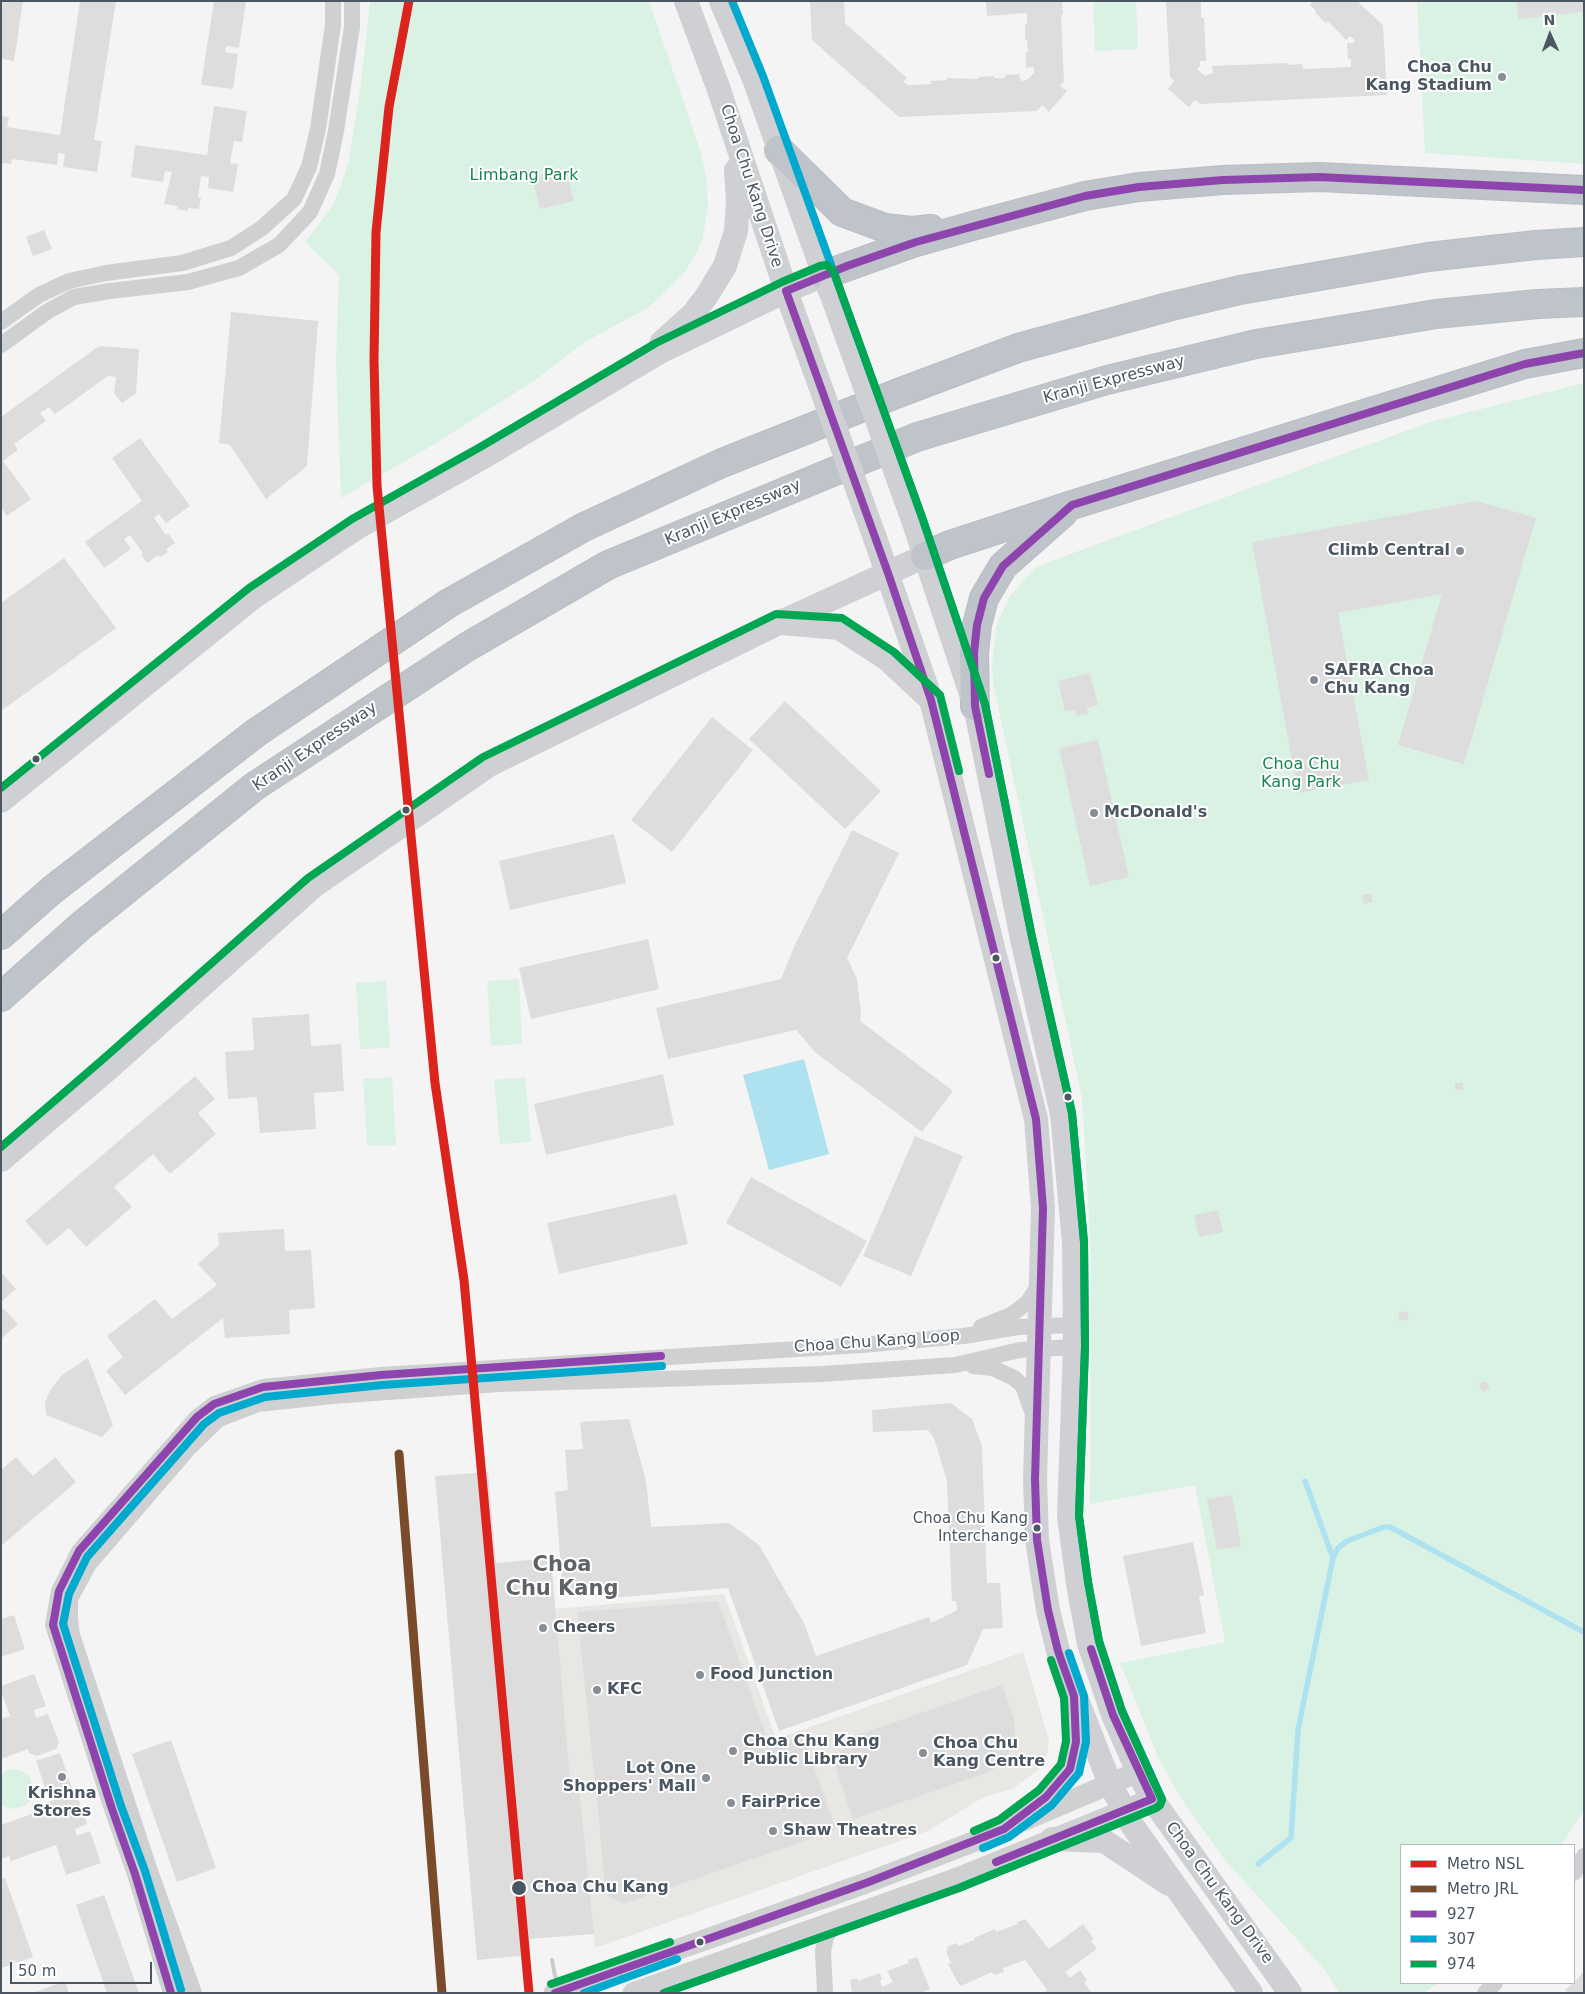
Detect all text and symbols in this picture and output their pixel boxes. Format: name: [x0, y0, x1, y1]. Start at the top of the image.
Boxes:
north arrow: [1525, 10, 1575, 60]
text: N: [1543, 12, 1556, 28]
place label: Choa Chu Kang Stadium: [1365, 58, 1492, 96]
marker: Choa Chu Kang Stadium: [1496, 71, 1508, 83]
street label: Choa Chu Kang Drive: [716, 102, 786, 270]
park label: Limbang Park: [470, 166, 578, 186]
street label: Kranji Expressway: [1041, 352, 1187, 408]
street label: Kranji Expressway: [662, 476, 804, 550]
place label: Climb Central: [1328, 541, 1450, 561]
marker: Climb Central: [1454, 545, 1466, 557]
place label: SAFRA Choa Chu Kang: [1324, 661, 1434, 699]
marker: SAFRA Choa Chu Kang: [1308, 674, 1320, 686]
street label: Kranji Expressway: [249, 698, 381, 796]
unlabelled marker: [31, 754, 41, 764]
park label: Choa Chu Kang Park: [1261, 755, 1341, 793]
place label: McDonald's: [1104, 803, 1207, 823]
unlabelled marker: [401, 805, 411, 815]
marker: McDonald's: [1088, 807, 1100, 819]
unlabelled marker: [991, 953, 1001, 963]
unlabelled marker: [1063, 1092, 1073, 1102]
street label: Choa Chu Kang Loop: [793, 1327, 961, 1357]
place label: Choa Chu Kang Interchange: [913, 1510, 1028, 1545]
marker: Choa Chu Kang Interchange: [1032, 1523, 1042, 1533]
district label: Choa Chu Kang: [505, 1553, 619, 1603]
place label: Cheers: [553, 1618, 615, 1638]
marker: Cheers: [537, 1622, 549, 1634]
place label: Food Junction: [710, 1665, 833, 1685]
marker: Food Junction: [694, 1669, 706, 1681]
place label: KFC: [607, 1680, 642, 1700]
marker: KFC: [591, 1684, 603, 1696]
place label: Choa Chu Kang Public Library: [743, 1732, 880, 1770]
place label: Choa Chu Kang Centre: [933, 1734, 1045, 1772]
marker: Choa Chu Kang Public Library: [727, 1745, 739, 1757]
marker: Choa Chu Kang Centre: [917, 1747, 929, 1759]
place label: Lot One Shoppers' Mall: [563, 1759, 696, 1797]
marker: Krishna Stores: [56, 1771, 68, 1783]
marker: Lot One Shoppers' Mall: [700, 1772, 712, 1784]
place label: Krishna Stores: [28, 1784, 96, 1822]
place label: FairPrice: [741, 1793, 821, 1813]
marker: FairPrice: [725, 1797, 737, 1809]
street label: Choa Chu Kang Drive: [1161, 1818, 1277, 1968]
place label: Shaw Theatres: [783, 1821, 917, 1841]
marker: Shaw Theatres: [767, 1825, 779, 1837]
legend: [1400, 1844, 1575, 1984]
text: Metro NSL: [1447, 1855, 1524, 1873]
place label: Choa Chu Kang: [532, 1878, 669, 1898]
marker: Choa Chu Kang: [510, 1879, 528, 1897]
text: Metro JRL: [1447, 1880, 1518, 1898]
text: 927: [1447, 1905, 1476, 1923]
text: 307: [1447, 1930, 1476, 1948]
unlabelled marker: [695, 1937, 705, 1947]
scale bar: [12, 1952, 155, 1984]
text: 974: [1447, 1955, 1476, 1973]
text: 50 m: [18, 1962, 56, 1980]

